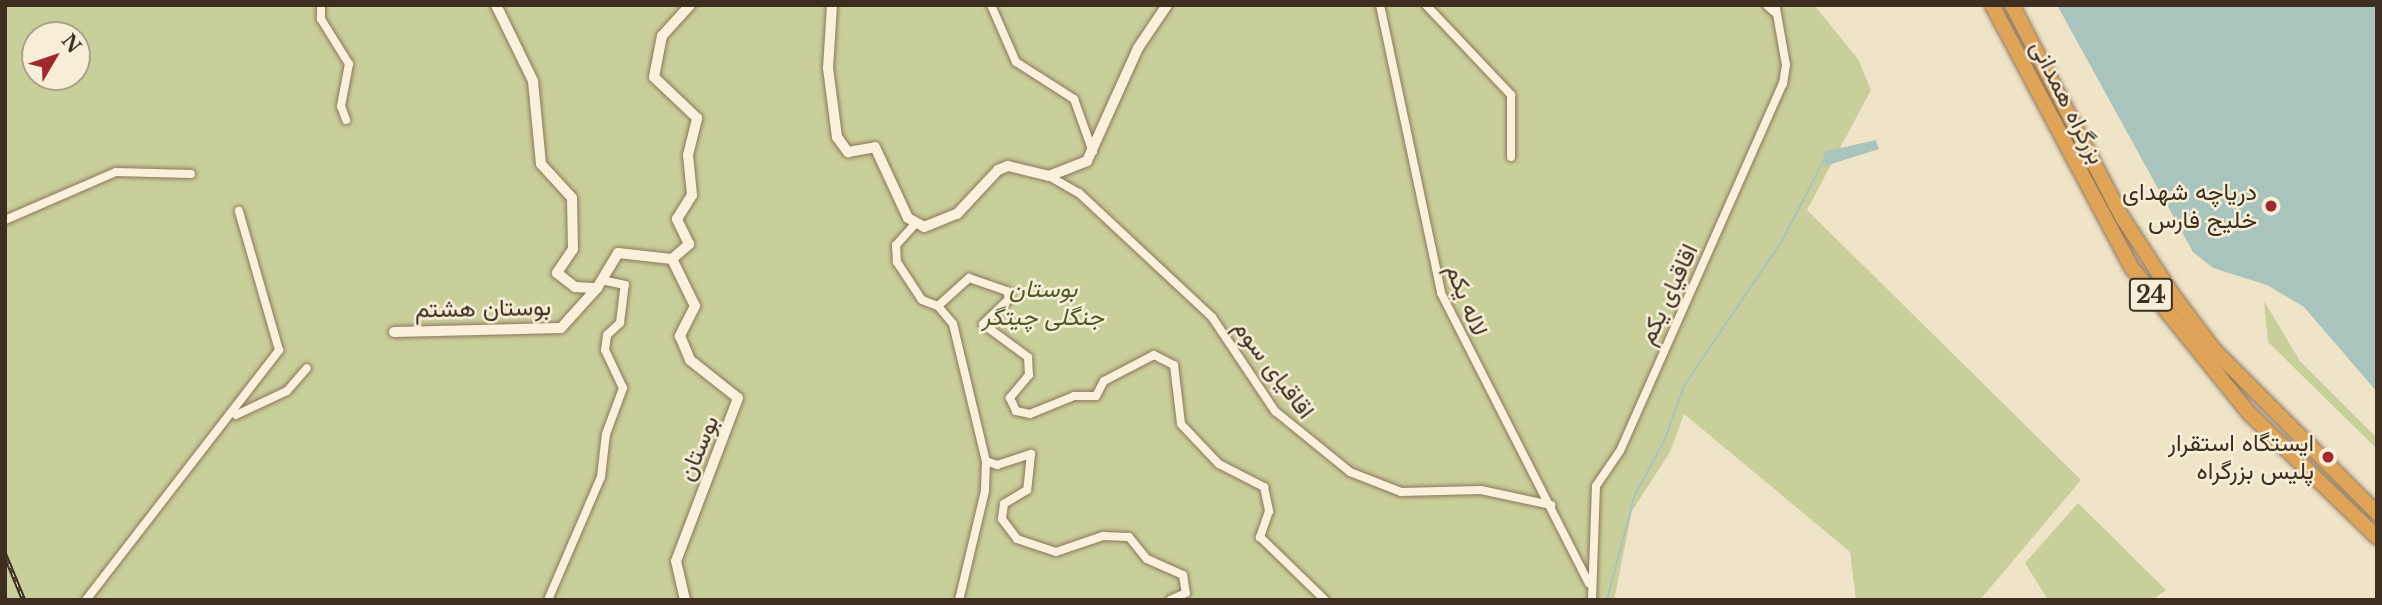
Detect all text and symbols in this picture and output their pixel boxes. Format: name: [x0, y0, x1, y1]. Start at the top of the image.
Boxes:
north arrow: [21, 21, 91, 91]
text: N: [57, 30, 86, 58]
street label: بزرگراه همدانی: [2025, 35, 2111, 169]
place label: دریاچه شهدای خلیج فارس: [2122, 178, 2257, 234]
marker: دریاچه شهدای خلیج فارس: [2263, 198, 2279, 214]
street label: اقاقیای یکم: [1632, 239, 1704, 349]
street label: لاله یکم: [1440, 260, 1494, 340]
park label: بوستان جنگلی چیتگر: [982, 275, 1104, 331]
road number: 24: [2128, 276, 2174, 314]
street label: بوستان هشتم: [415, 292, 551, 324]
street label: اقاقیای سوم: [1227, 314, 1321, 424]
street label: بوستان: [671, 411, 725, 485]
place label: ایستگاه استقرار پلیس بزرگراه: [2168, 429, 2314, 485]
marker: ایستگاه استقرار پلیس بزرگراه: [2320, 449, 2336, 465]

